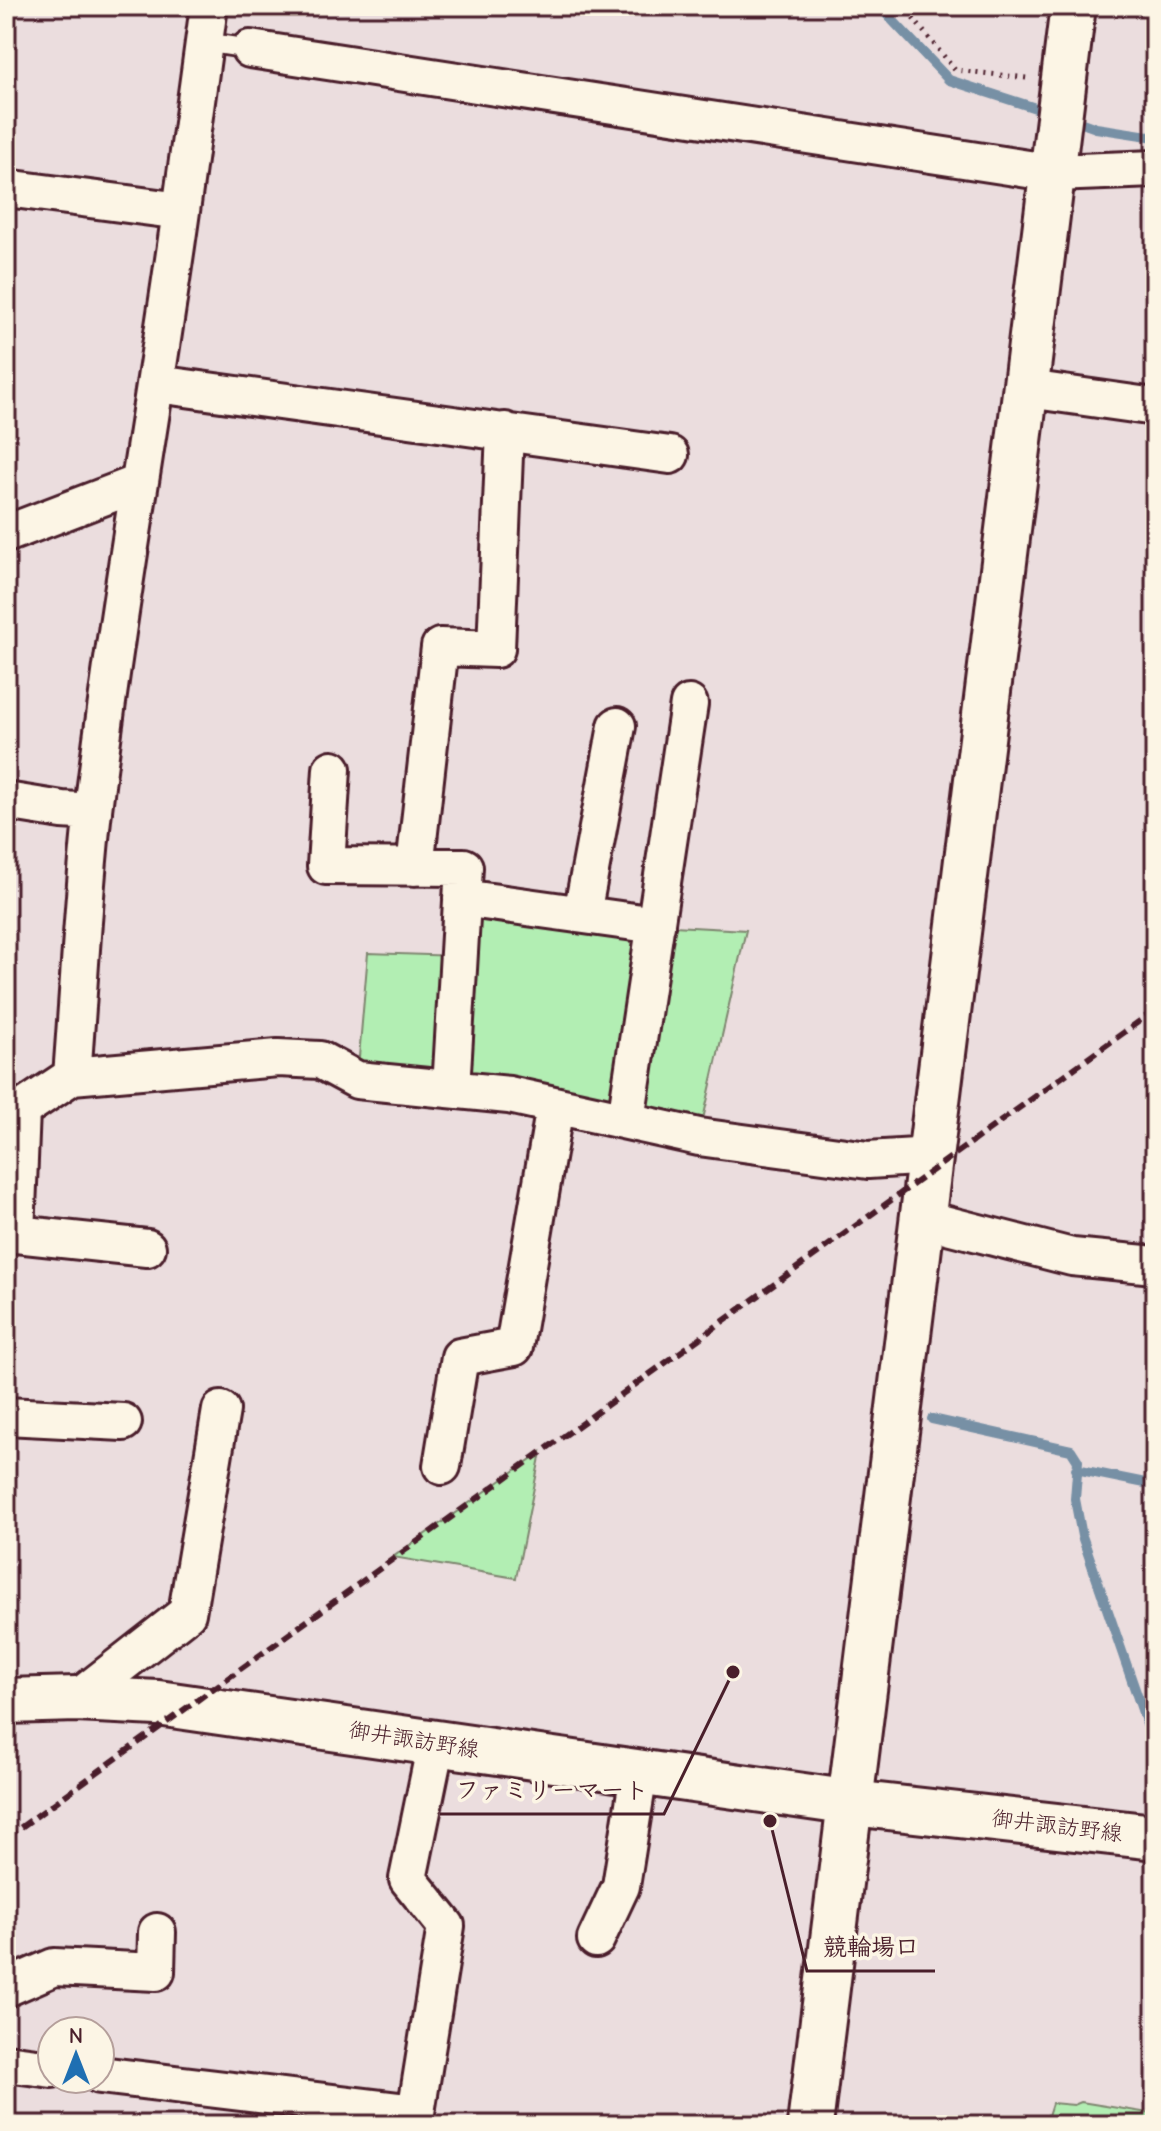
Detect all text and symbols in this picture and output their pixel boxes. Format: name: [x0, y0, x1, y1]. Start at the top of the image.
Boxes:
street label: 御井諏訪野線: [347, 1717, 481, 1763]
callout: ファミリーマート: [440, 1766, 664, 1814]
text: ファミリーマート: [456, 1776, 648, 1804]
street label: 御井諏訪野線: [990, 1805, 1124, 1847]
callout: 競輪場口: [807, 1923, 935, 1971]
text: 競輪場口: [823, 1933, 919, 1961]
north arrow: [36, 2015, 116, 2095]
text: N: [69, 2023, 83, 2049]

